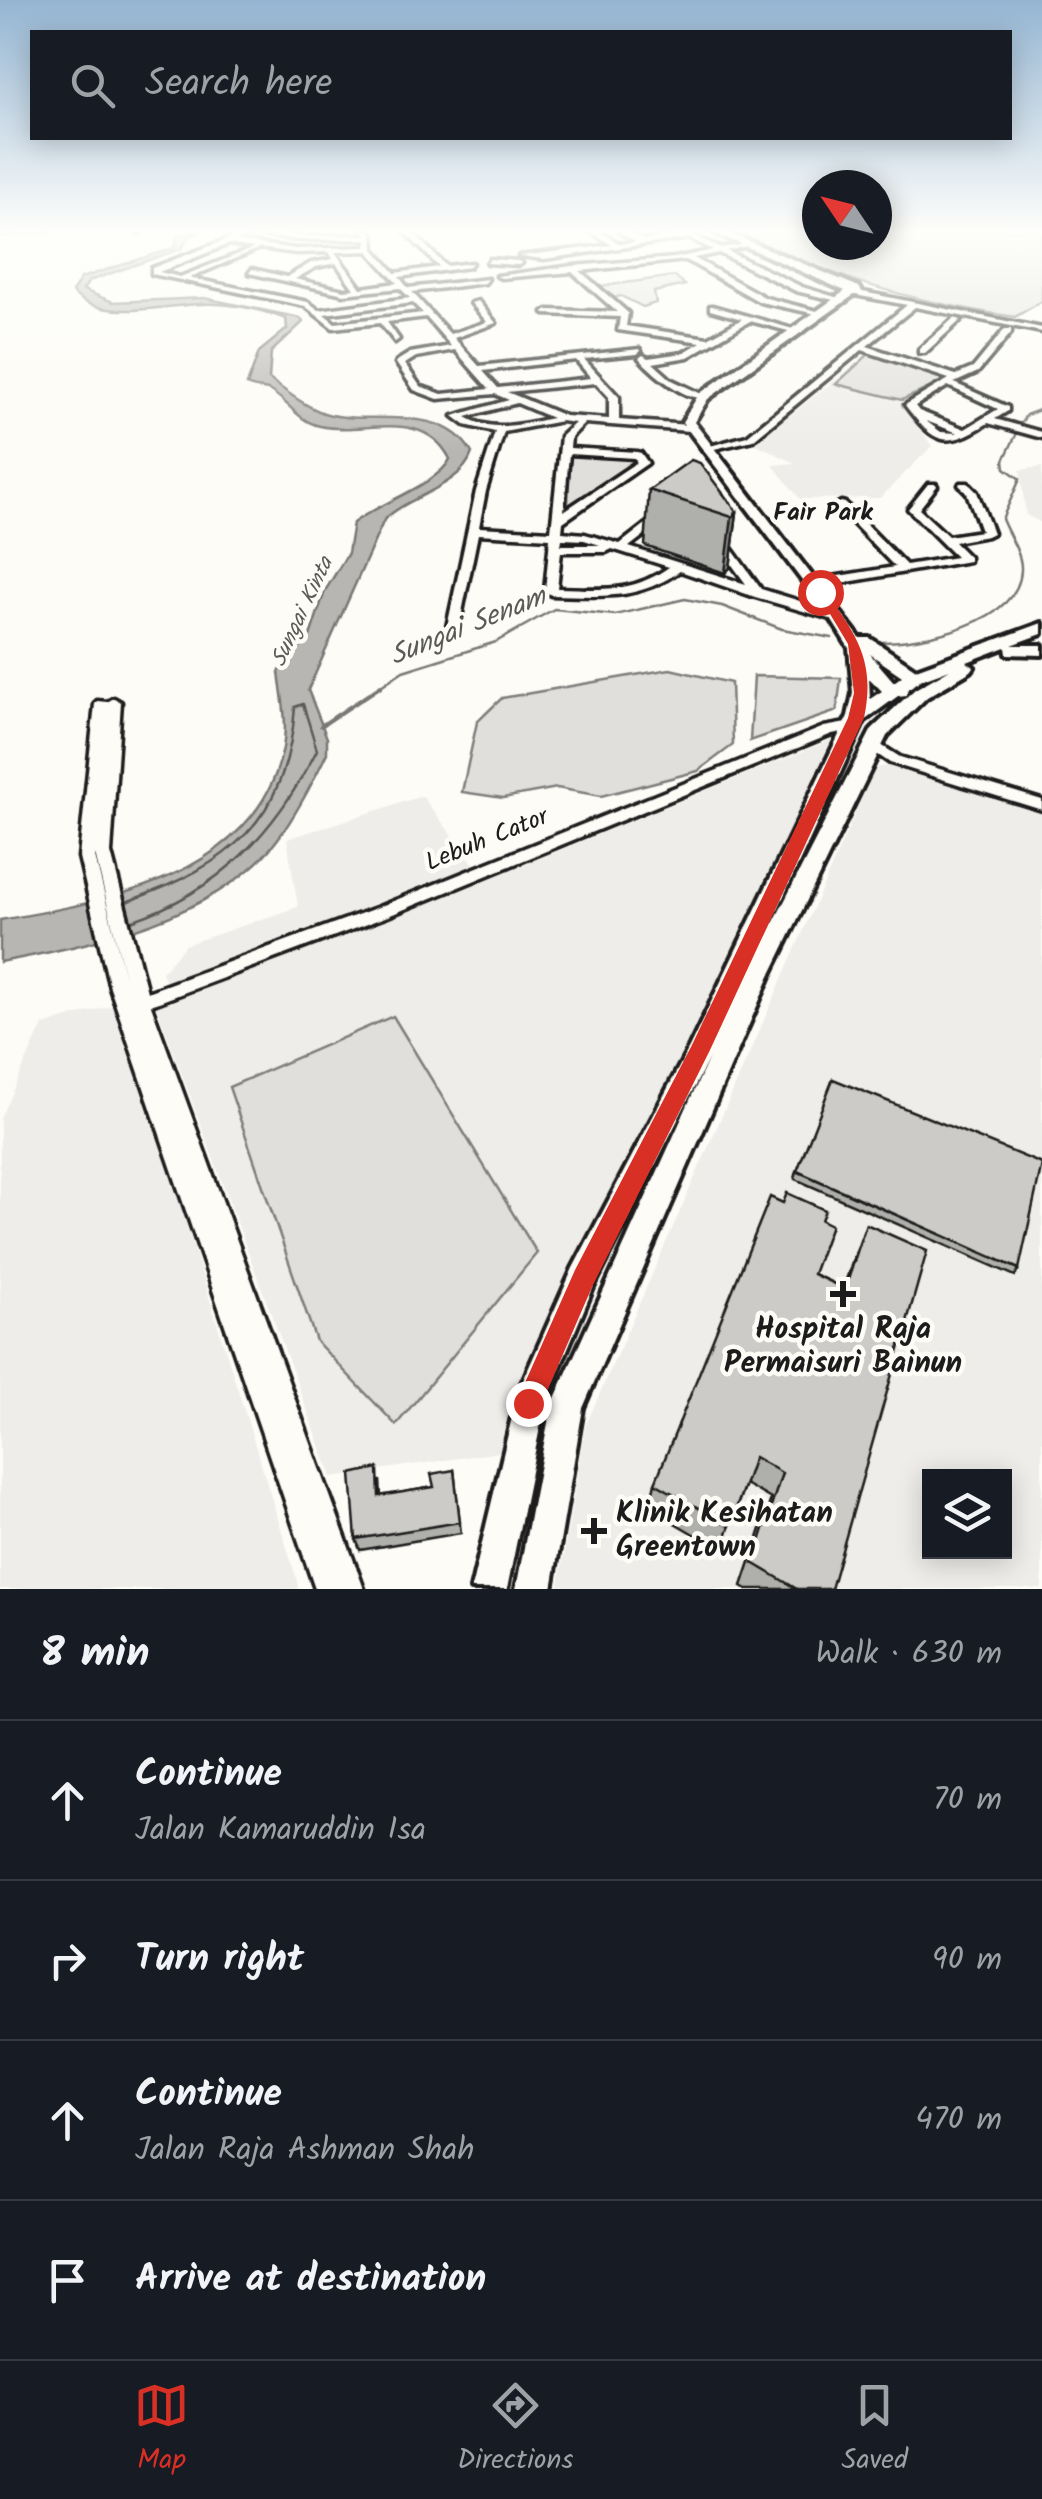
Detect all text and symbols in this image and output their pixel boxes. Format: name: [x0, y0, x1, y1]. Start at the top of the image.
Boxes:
search box: [30, 30, 1012, 140]
text: Search here: [145, 55, 332, 115]
icon: search: [65, 58, 120, 113]
north arrow: [802, 170, 892, 260]
district label: Fair Park: [773, 493, 874, 533]
water label: Sungai Kinta: [262, 550, 344, 673]
route start: [798, 570, 844, 616]
water label: Sungai Senam: [383, 574, 556, 679]
street label: Lebuh Cator: [419, 797, 556, 883]
marker: Hospital Raja Permaisuri Bainun: [830, 1281, 856, 1307]
place label: Hospital Raja Permaisuri Bainun: [724, 1306, 962, 1388]
route end: [506, 1381, 552, 1427]
map controls: [922, 1469, 1012, 1559]
button: layers: [922, 1469, 1012, 1559]
place label: Klinik Kesihatan Greentown: [616, 1490, 833, 1572]
marker: Klinik Kesihatan Greentown: [581, 1518, 607, 1544]
text: 8 min: [40, 1621, 150, 1688]
text: Walk · 630 m: [816, 1629, 1002, 1680]
text: Continue: [135, 1745, 282, 1805]
icon: ahead: [40, 1773, 95, 1828]
text: 70 m: [933, 1775, 1002, 1826]
text: Jalan Kamaruddin Isa: [135, 1805, 426, 1856]
text: Turn right: [135, 1930, 304, 1990]
icon: right: [40, 1933, 95, 1988]
text: 90 m: [932, 1935, 1002, 1986]
text: Continue: [135, 2065, 282, 2125]
icon: ahead: [40, 2093, 95, 2148]
text: 470 m: [915, 2095, 1002, 2146]
text: Jalan Raja Ashman Shah: [135, 2125, 474, 2176]
text: Arrive at destination: [135, 2250, 486, 2310]
icon: arrive: [40, 2253, 95, 2308]
tab: Map: [134, 2378, 189, 2483]
tab: Directions: [457, 2378, 573, 2483]
tab: Saved: [842, 2378, 908, 2483]

